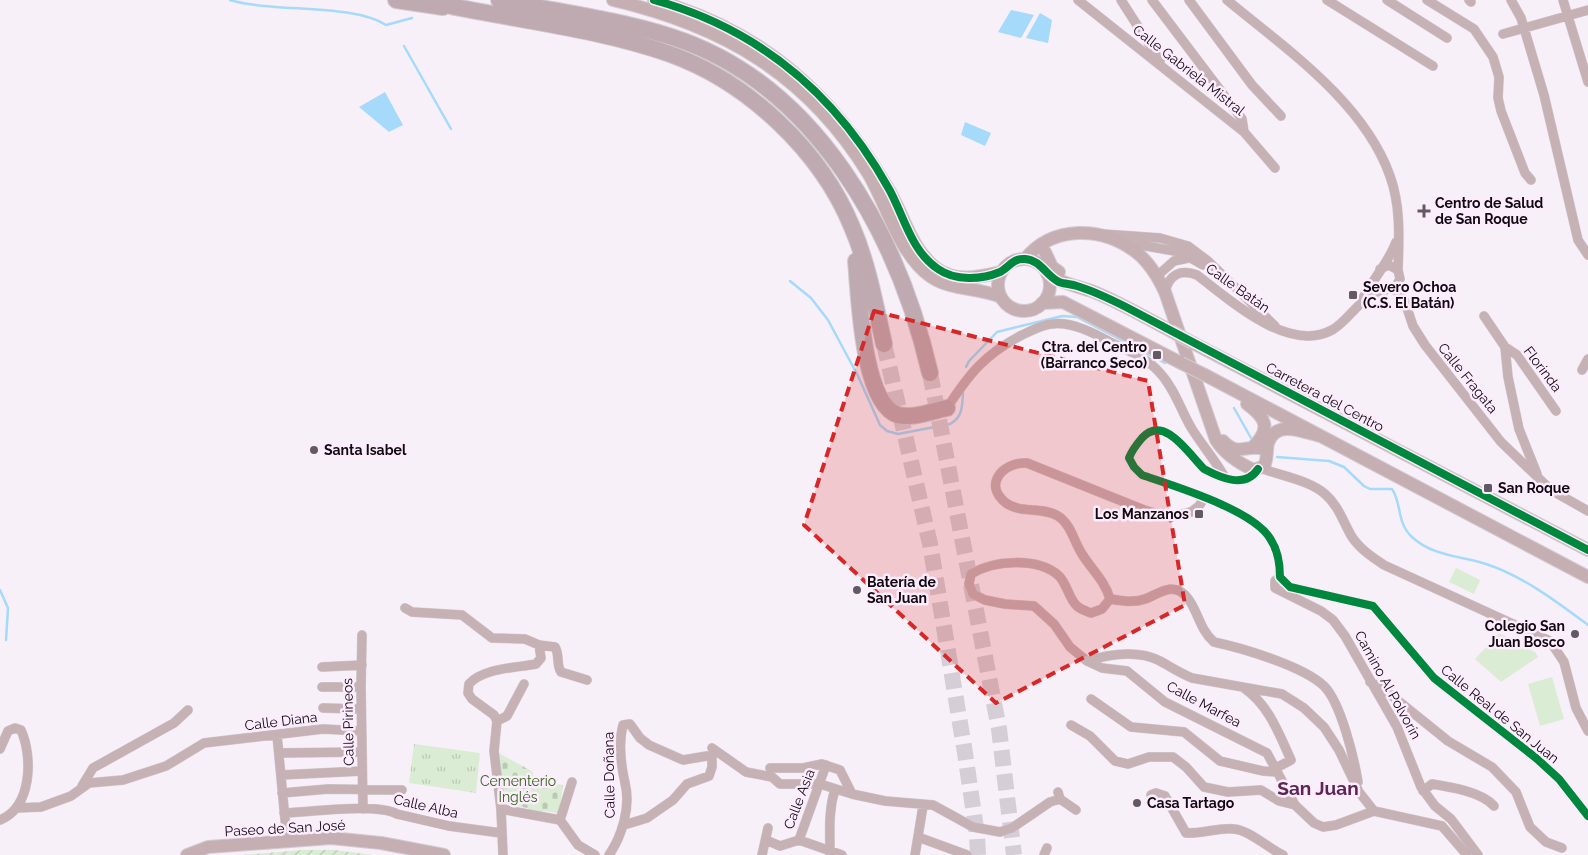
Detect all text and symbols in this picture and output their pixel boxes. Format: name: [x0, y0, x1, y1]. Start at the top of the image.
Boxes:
street label: Calle Gabriela Mistral: [1130, 21, 1248, 119]
place label: Centro de Salud de San Roque: [1435, 195, 1543, 227]
marker: Centro de Salud de San Roque: [1417, 204, 1431, 218]
street label: Calle Batán: [1203, 260, 1273, 316]
place label: Severo Ochoa (C.S. El Batán): [1363, 279, 1456, 311]
marker: Severo Ochoa (C.S. El Batán): [1347, 289, 1359, 301]
place label: Ctra. del Centro (Barranco Seco): [1041, 339, 1148, 371]
street label: Calle Fragata: [1435, 340, 1501, 416]
street label: Florinda: [1521, 343, 1565, 395]
marker: Ctra. del Centro (Barranco Seco): [1151, 349, 1163, 361]
street label: Carretera del Centro: [1263, 359, 1387, 435]
place label: Santa Isabel: [324, 442, 407, 458]
marker: Santa Isabel: [308, 444, 320, 456]
place label: San Roque: [1498, 480, 1570, 496]
marker: San Roque: [1482, 482, 1494, 494]
place label: Los Manzanos: [1095, 506, 1189, 522]
marker: Los Manzanos: [1193, 508, 1205, 520]
place label: Batería de San Juan: [867, 574, 937, 606]
marker: Batería de San Juan: [851, 584, 863, 596]
place label: Colegio San Juan Bosco: [1485, 618, 1566, 650]
street label: Camino Al Polvorín: [1352, 628, 1424, 742]
marker: Colegio San Juan Bosco: [1569, 628, 1581, 640]
street label: Calle Real de San Juan: [1438, 661, 1562, 767]
street label: Calle Pirineos: [339, 678, 357, 766]
street label: Calle Marfea: [1164, 678, 1244, 730]
street label: Calle Diana: [244, 709, 318, 733]
street label: Calle Doñana: [600, 732, 618, 818]
street label: Calle Asia: [780, 767, 818, 831]
park label: Cementerio Inglés: [480, 773, 556, 805]
district label: San Juan: [1277, 777, 1359, 799]
street label: Calle Alba: [392, 791, 460, 821]
place label: Casa Tartago: [1147, 795, 1235, 811]
marker: Casa Tartago: [1131, 797, 1143, 809]
street label: Paseo de San José: [224, 817, 346, 839]

